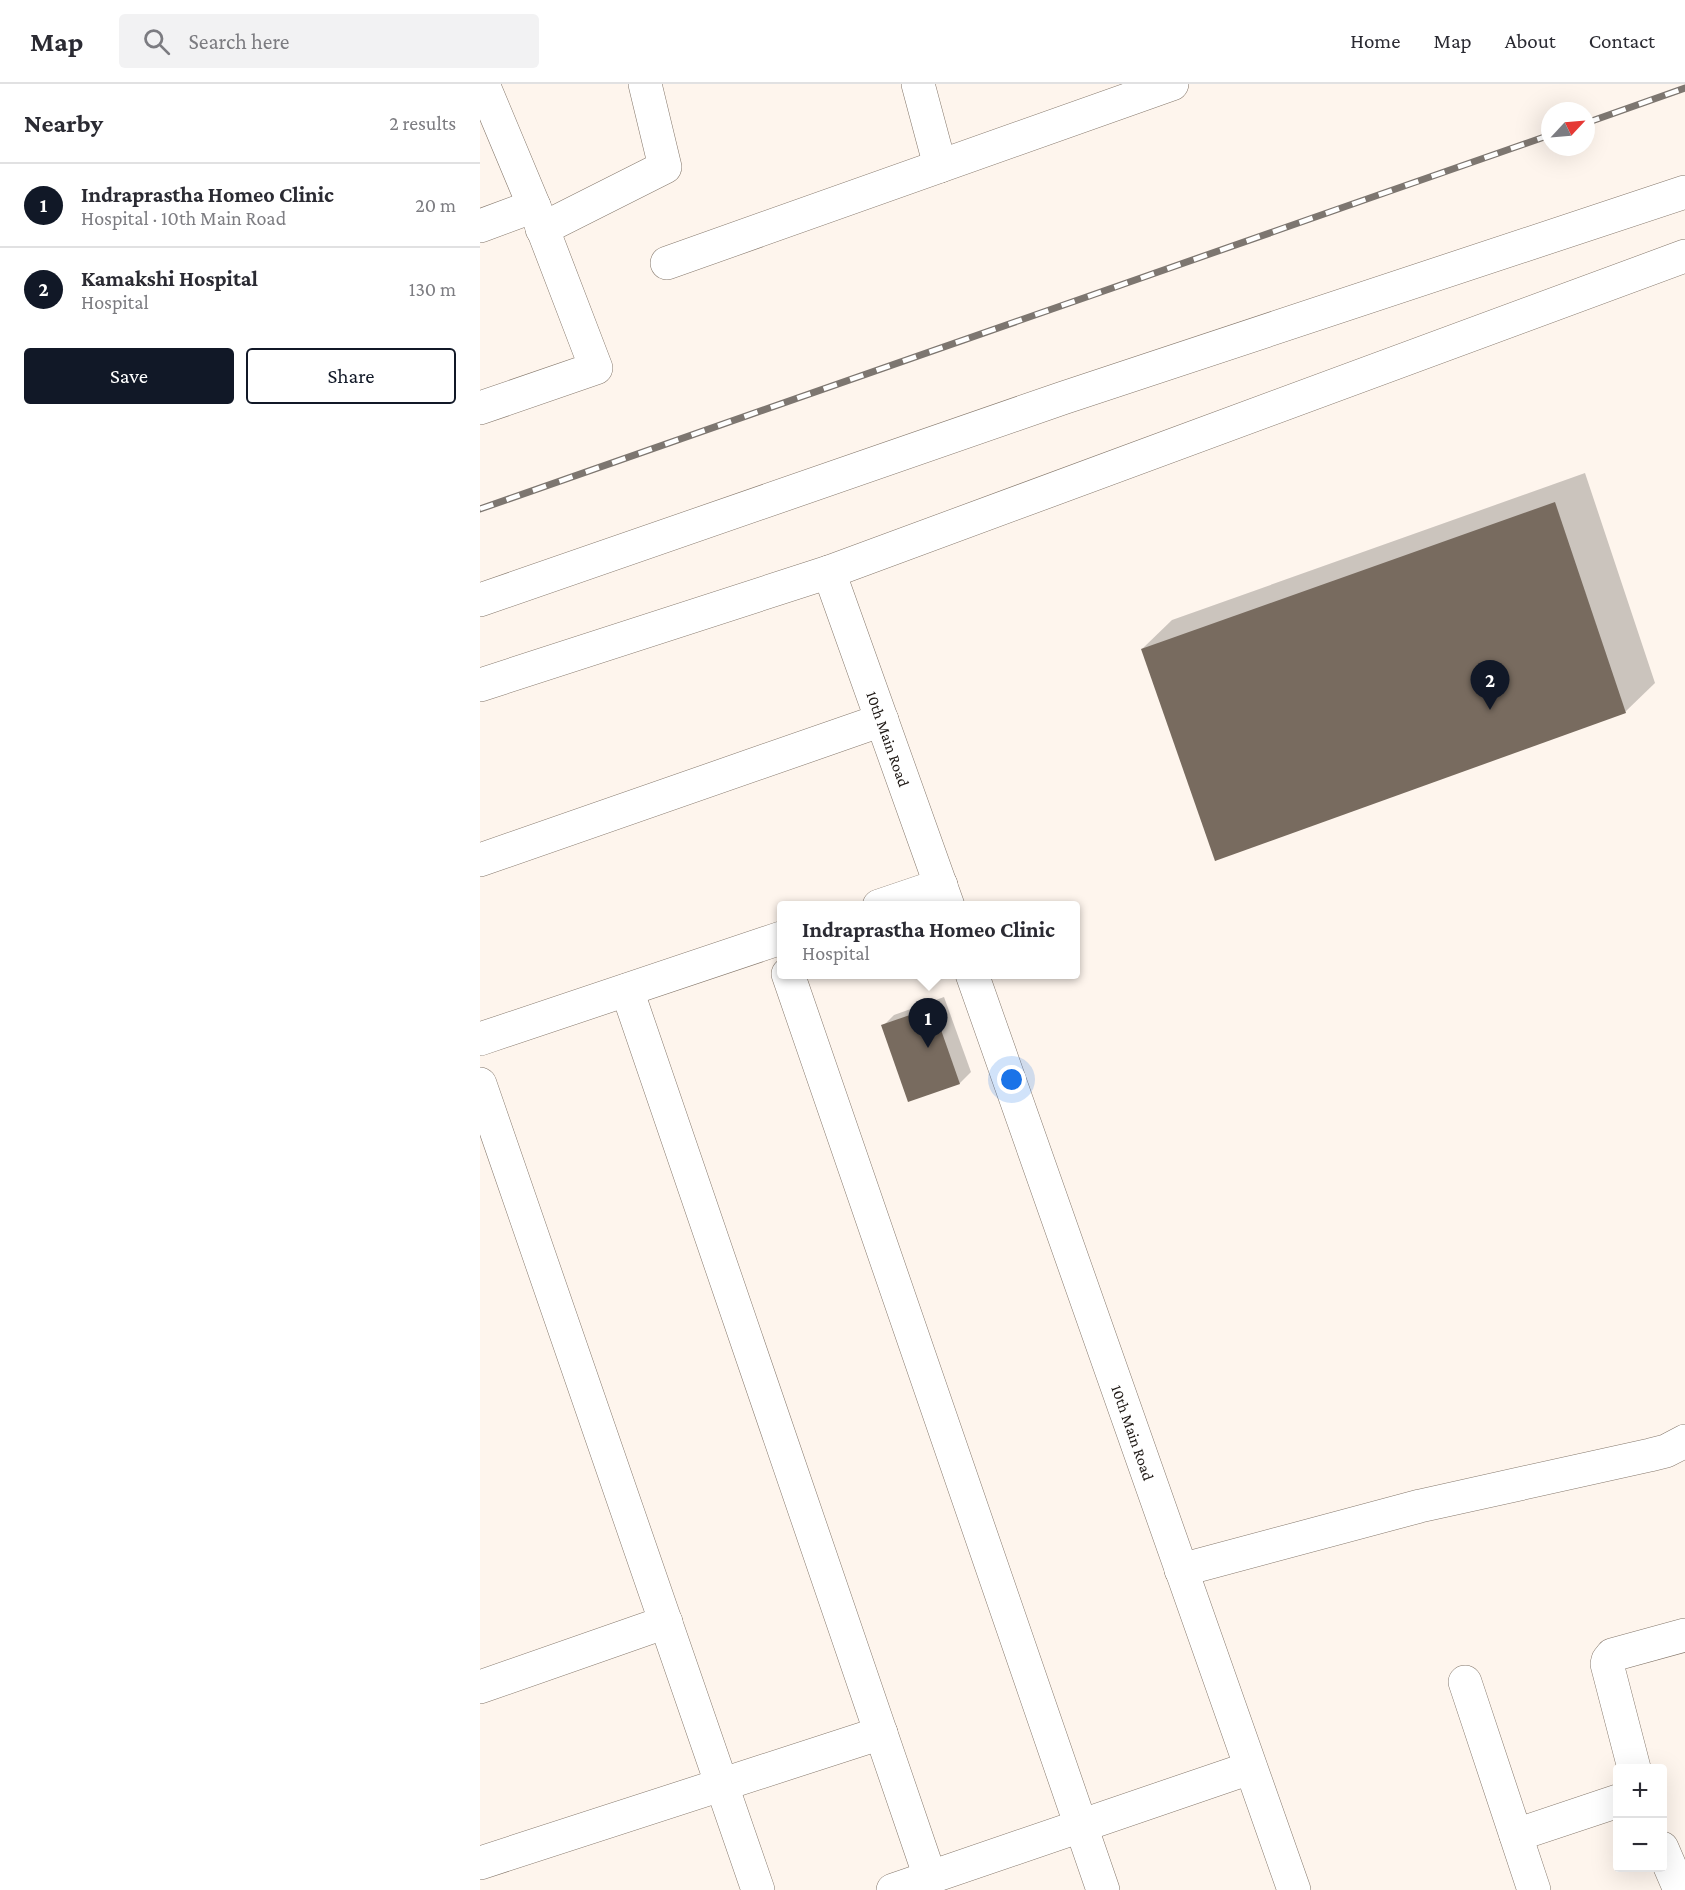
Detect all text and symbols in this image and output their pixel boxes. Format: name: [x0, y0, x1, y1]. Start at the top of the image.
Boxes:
search box: [119, 14, 539, 68]
icon: search: [140, 25, 173, 58]
text: Map: [30, 26, 83, 57]
text: Search here: [188, 29, 289, 54]
text: Home: [1350, 29, 1400, 53]
text: Map: [1433, 29, 1472, 53]
text: About: [1505, 29, 1556, 53]
text: Contact: [1589, 29, 1655, 53]
north arrow: [1541, 102, 1595, 156]
text: Nearby: [24, 109, 103, 138]
text: 2 results: [389, 112, 456, 134]
text: Indraprastha Homeo Clinic: [81, 182, 334, 207]
text: 1: [40, 194, 47, 216]
text: 20 m: [415, 194, 456, 216]
text: Hospital · 10th Main Road: [81, 207, 286, 229]
text: Kamakshi Hospital: [81, 266, 258, 291]
text: 2: [38, 278, 49, 300]
text: 130 m: [409, 278, 456, 300]
text: Hospital: [81, 291, 149, 313]
button: Save: [24, 348, 234, 404]
button: Share: [246, 348, 456, 404]
pin: 2: [1470, 660, 1510, 710]
street label: 10th Main Road: [864, 689, 913, 789]
popup: [777, 901, 1080, 979]
text: Indraprastha Homeo Clinic: [802, 917, 1055, 942]
text: Hospital: [802, 942, 870, 964]
pin: 1: [908, 998, 948, 1048]
your location: [997, 1065, 1026, 1094]
street label: 10th Main Road: [1109, 1382, 1158, 1483]
map controls: [1613, 1764, 1667, 1872]
button: +: [1613, 1764, 1667, 1818]
button: −: [1613, 1818, 1667, 1872]

